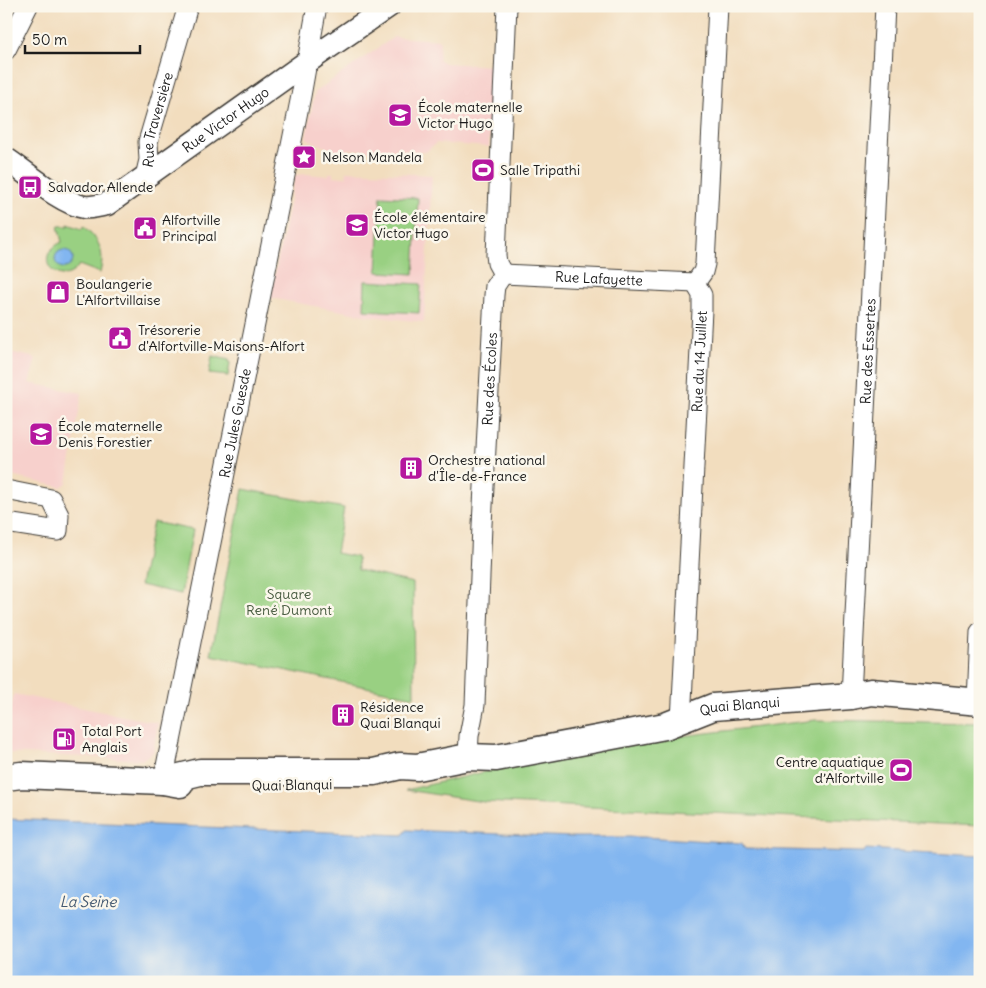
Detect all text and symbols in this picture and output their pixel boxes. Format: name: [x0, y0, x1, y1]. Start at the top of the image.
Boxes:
scale bar: [25, 22, 140, 54]
text: 50 m: [32, 30, 67, 49]
street label: Rue Traversière: [139, 70, 177, 169]
street label: Rue Victor Hugo: [179, 83, 273, 157]
place label: École maternelle Victor Hugo: [418, 98, 522, 132]
school or university icon: École maternelle Victor Hugo: [387, 102, 413, 128]
place icon: Nelson Mandela: [291, 144, 317, 170]
place label: Nelson Mandela: [322, 148, 422, 166]
sports icon: Salle Tripathi: [470, 157, 496, 183]
place label: Salle Tripathi: [500, 161, 580, 179]
bus stop icon: Salvador Allende: [17, 174, 43, 200]
place label: Salvador Allende: [48, 178, 153, 196]
place label: École élémentaire Victor Hugo: [374, 208, 486, 242]
place label: Alfortville Principal: [162, 211, 221, 245]
school or university icon: École élémentaire Victor Hugo: [344, 212, 370, 238]
public building icon: Alfortville Principal: [132, 215, 158, 241]
street label: Rue Lafayette: [555, 267, 643, 290]
place label: Boulangerie L'Alfortvillaise: [76, 275, 161, 309]
shop icon: Boulangerie L'Alfortvillaise: [45, 279, 71, 305]
street label: Rue des Essertes: [856, 298, 880, 405]
street label: Rue du 14 Juillet: [688, 310, 711, 413]
place label: Trésorerie d'Alfortville-Maisons-Alfort: [138, 321, 305, 355]
public building icon: Trésorerie d'Alfortville-Maisons-Alfort: [107, 325, 133, 351]
street label: Rue des Écoles: [478, 332, 501, 426]
street label: Rue Jules Guesde: [215, 367, 255, 480]
place label: École maternelle Denis Forestier: [58, 417, 162, 451]
school or university icon: École maternelle Denis Forestier: [28, 421, 54, 447]
place label: Orchestre national d'Île-de-France: [428, 451, 546, 485]
building icon: Orchestre national d'Île-de-France: [398, 455, 424, 481]
park label: Square René Dumont: [246, 585, 332, 619]
street label: Quai Blanqui: [697, 693, 780, 720]
place label: Résidence Quai Blanqui: [360, 698, 441, 732]
building icon: Résidence Quai Blanqui: [330, 702, 356, 728]
place label: Total Port Anglais: [82, 722, 142, 756]
fuel station icon: Total Port Anglais: [51, 726, 77, 752]
place label: Centre aquatique d’Alfortville: [776, 753, 884, 787]
sports icon: Centre aquatique d’Alfortville: [888, 757, 914, 783]
street label: Quai Blanqui: [252, 775, 332, 795]
water label: La Seine: [60, 892, 117, 911]

